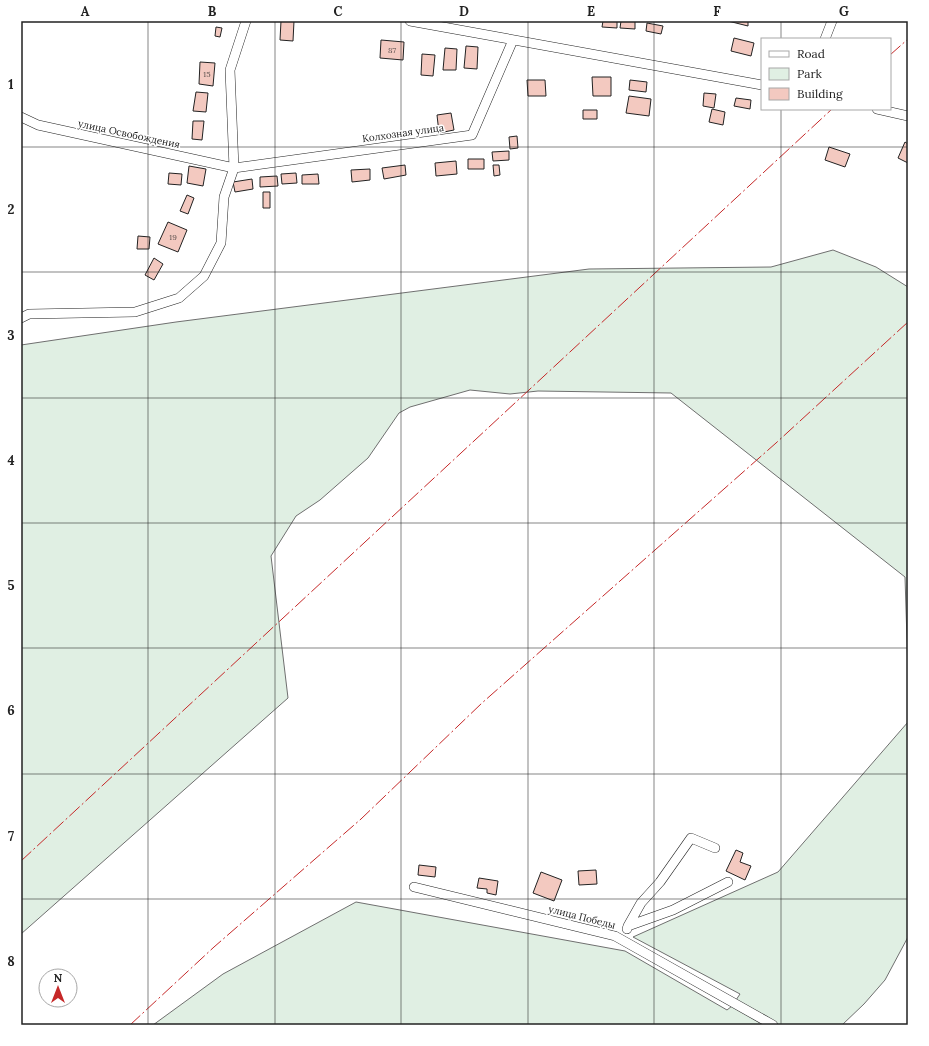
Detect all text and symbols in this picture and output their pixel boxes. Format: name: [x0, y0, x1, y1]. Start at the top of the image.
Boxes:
text: A: [81, 3, 90, 20]
text: B: [208, 3, 217, 20]
text: C: [334, 3, 343, 20]
text: D: [459, 3, 469, 20]
text: E: [587, 3, 595, 20]
text: F: [713, 3, 721, 20]
text: G: [839, 3, 849, 20]
legend: [761, 38, 891, 110]
house number: 87: [388, 45, 396, 55]
text: Road: [797, 46, 825, 61]
text: Park: [797, 66, 823, 81]
house number: 15: [203, 69, 211, 79]
text: 1: [8, 76, 14, 93]
text: Building: [797, 86, 843, 101]
street label: улица Освобождения: [77, 117, 181, 151]
street label: Колхозная улица: [361, 121, 445, 145]
text: 2: [8, 201, 15, 218]
house number: 19: [169, 232, 177, 242]
text: 3: [7, 327, 15, 344]
text: 4: [7, 452, 15, 469]
text: 5: [7, 577, 15, 594]
text: 6: [7, 702, 15, 719]
text: 7: [8, 828, 14, 845]
street label: улица Победы: [547, 902, 617, 932]
text: 8: [7, 953, 15, 970]
north arrow: [38, 968, 78, 1008]
text: N: [54, 971, 63, 985]

